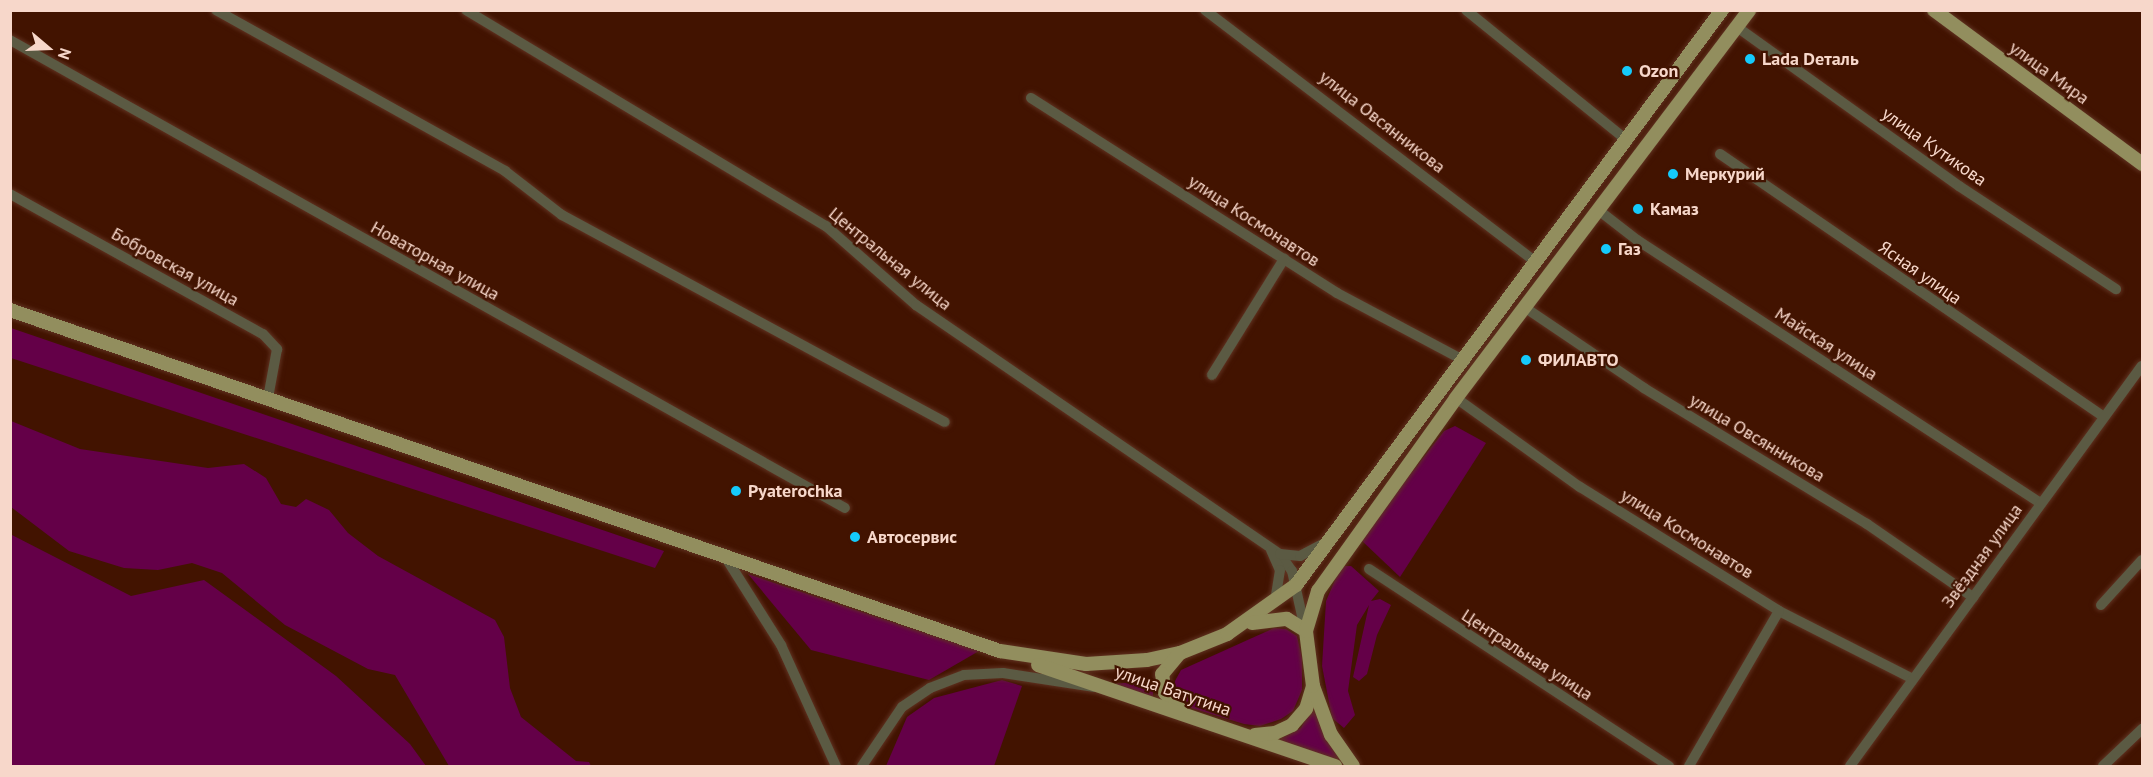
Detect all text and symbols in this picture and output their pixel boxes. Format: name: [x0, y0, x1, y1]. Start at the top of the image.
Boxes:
north arrow: [18, 18, 78, 78]
street label: улица Мира: [2005, 37, 2093, 109]
text: N: [54, 46, 76, 62]
place label: Lada Dеталь: [1762, 48, 1859, 70]
marker: Lada Dеталь: [1743, 52, 1757, 66]
place label: Ozon: [1639, 60, 1678, 82]
marker: Ozon: [1620, 64, 1634, 78]
street label: улица Овсянникова: [1315, 66, 1449, 178]
street label: улица Кутикова: [1877, 103, 1991, 191]
place label: Меркурий: [1685, 163, 1765, 185]
marker: Меркурий: [1666, 167, 1680, 181]
street label: улица Космонавтов: [1184, 170, 1324, 272]
place label: Камаз: [1650, 198, 1699, 220]
marker: Камаз: [1631, 202, 1645, 216]
street label: Центральная улица: [824, 203, 956, 315]
street label: Новаторная улица: [367, 217, 503, 305]
street label: Бобровская улица: [107, 223, 243, 311]
street label: Ясная улица: [1874, 237, 1966, 309]
place label: Газ: [1618, 238, 1641, 260]
marker: Газ: [1599, 242, 1613, 256]
street label: Майская улица: [1771, 303, 1881, 385]
place label: ФИЛАВТО: [1538, 349, 1618, 371]
marker: ФИЛАВТО: [1519, 353, 1533, 367]
street label: улица Овсянникова: [1686, 389, 1828, 487]
place label: Pyaterochka: [748, 480, 843, 502]
marker: Pyaterochka: [729, 484, 743, 498]
street label: улица Космонавтов: [1617, 484, 1757, 584]
street label: Звёздная улица: [1937, 500, 2027, 612]
place label: Автосервис: [867, 526, 957, 548]
marker: Автосервис: [848, 530, 862, 544]
street label: Центральная улица: [1457, 605, 1597, 705]
street label: улица Ватутина: [1112, 661, 1234, 721]

